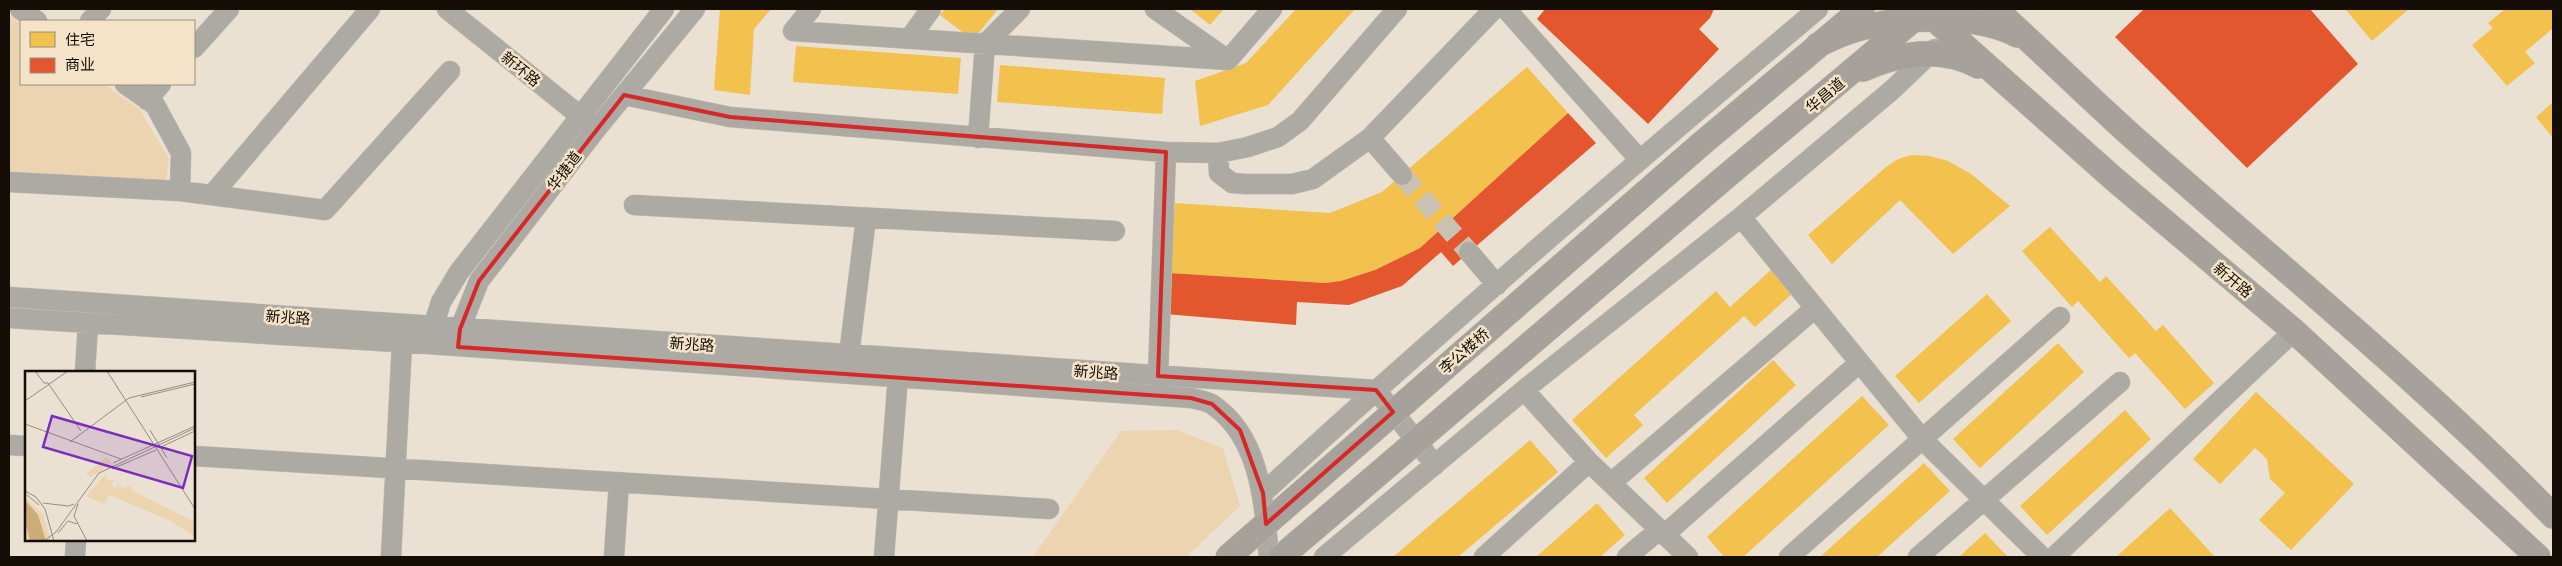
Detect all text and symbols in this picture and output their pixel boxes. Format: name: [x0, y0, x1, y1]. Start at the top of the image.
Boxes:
legend: [20, 20, 195, 85]
text: 住宅: [65, 30, 95, 49]
street label: 新环路: [498, 47, 544, 91]
text: 商业: [65, 55, 95, 74]
street label: 华昌道: [1802, 73, 1848, 117]
street label: 华捷道: [543, 147, 585, 195]
street label: 新开路: [2210, 258, 2256, 302]
street label: 新兆路: [265, 306, 311, 328]
street label: 李公楼桥: [1435, 324, 1493, 378]
street label: 新兆路: [669, 333, 715, 355]
street label: 新兆路: [1073, 361, 1119, 383]
inset map: [25, 371, 195, 541]

